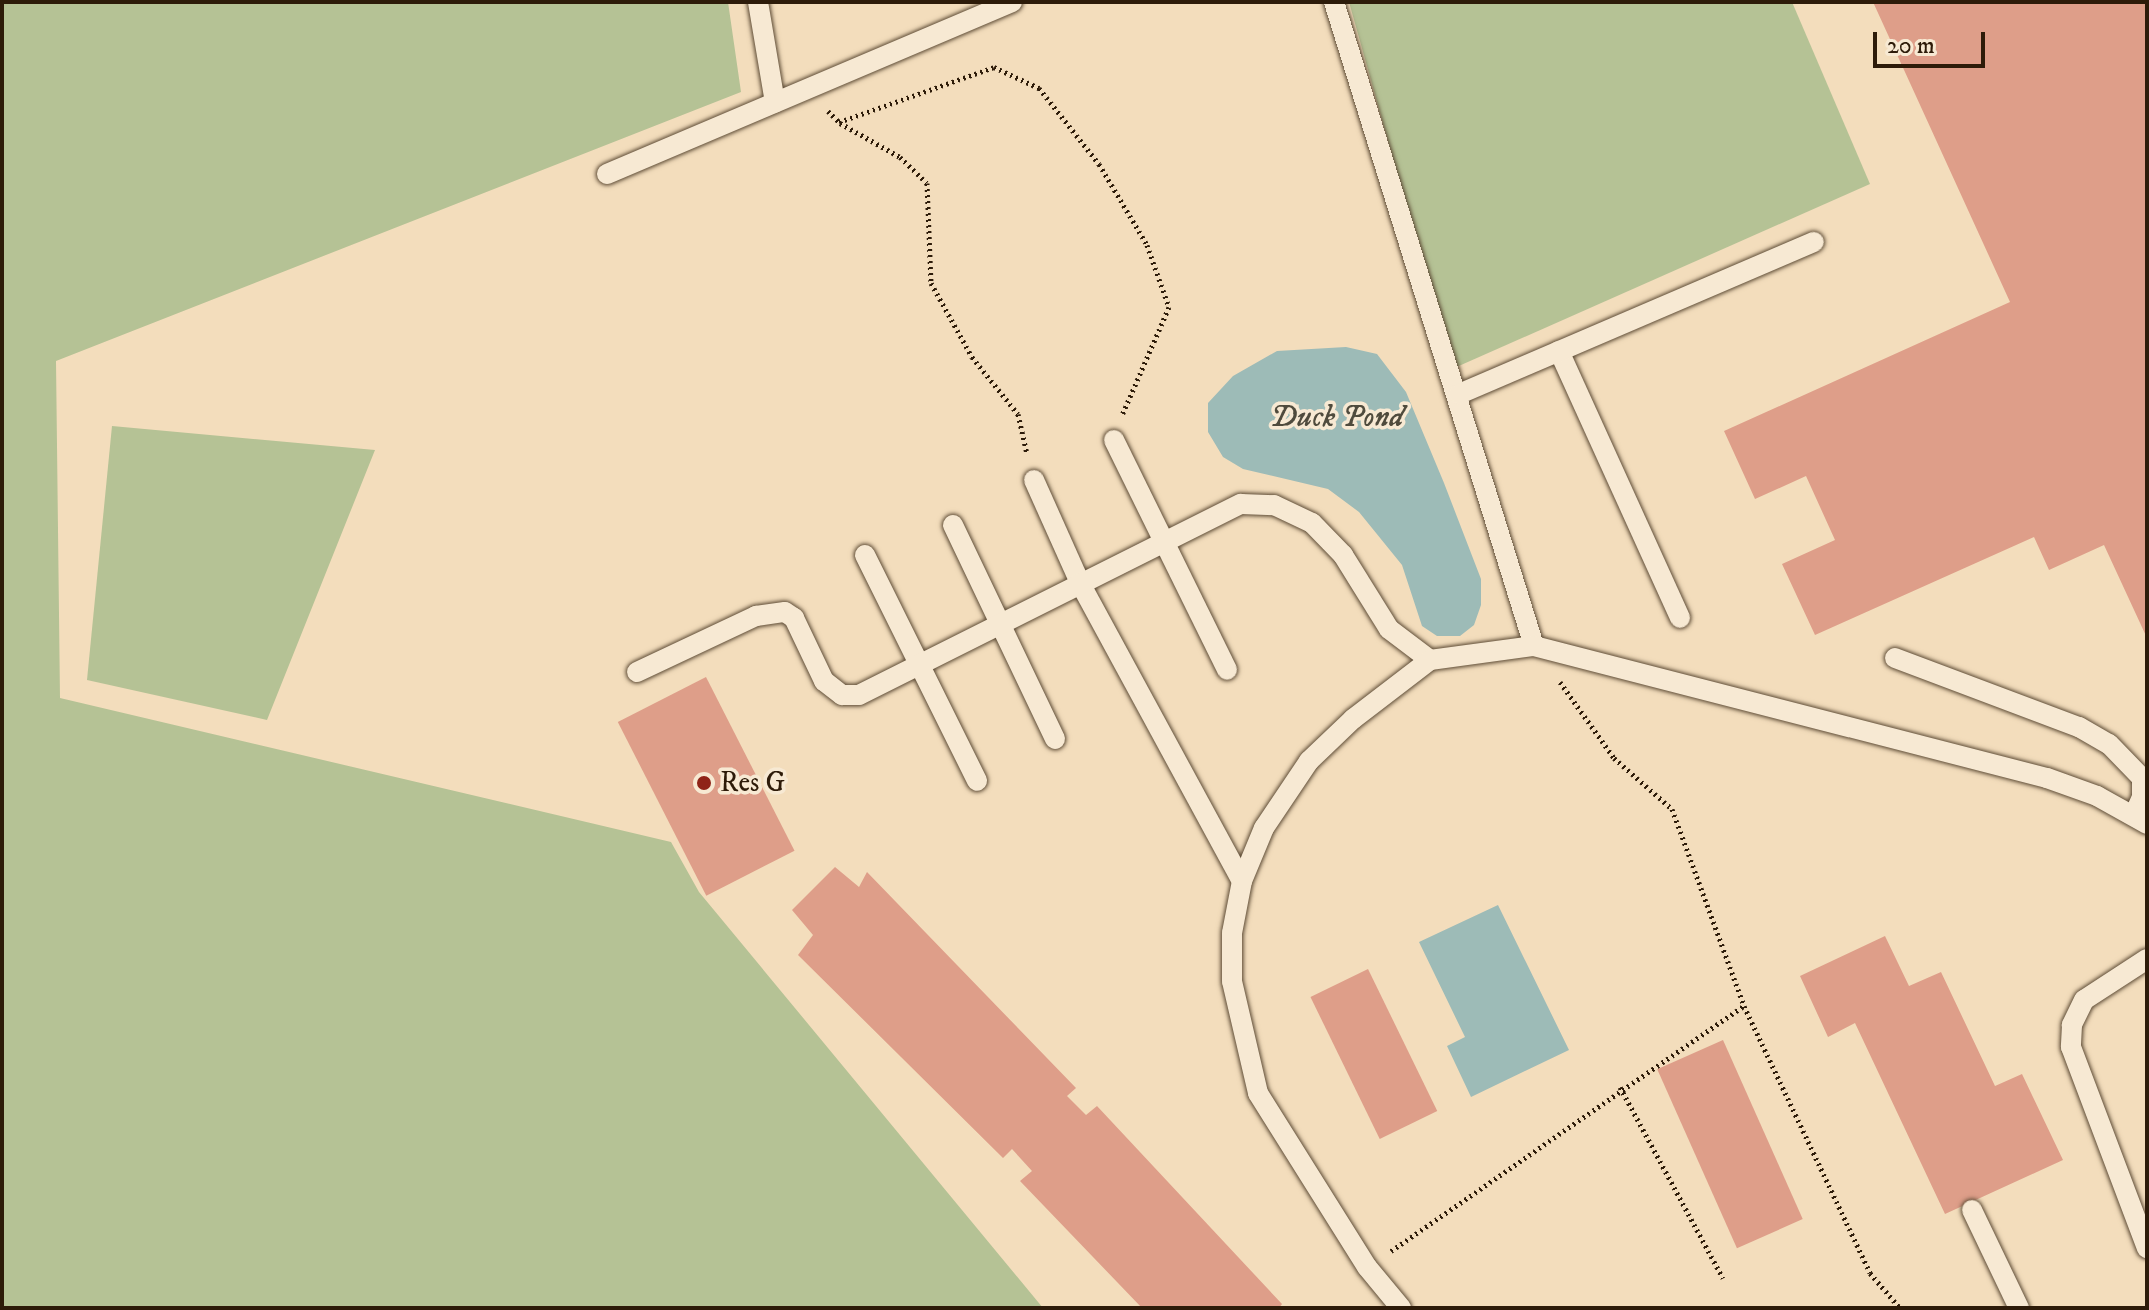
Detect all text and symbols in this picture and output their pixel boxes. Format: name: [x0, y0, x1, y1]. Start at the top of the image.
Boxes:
scale bar: [1877, 16, 1989, 66]
text: 20 m: [1887, 31, 1935, 61]
water label: Duck Pond: [1270, 400, 1404, 436]
place label: Res G: [720, 766, 785, 800]
marker: Res G: [695, 774, 713, 792]

